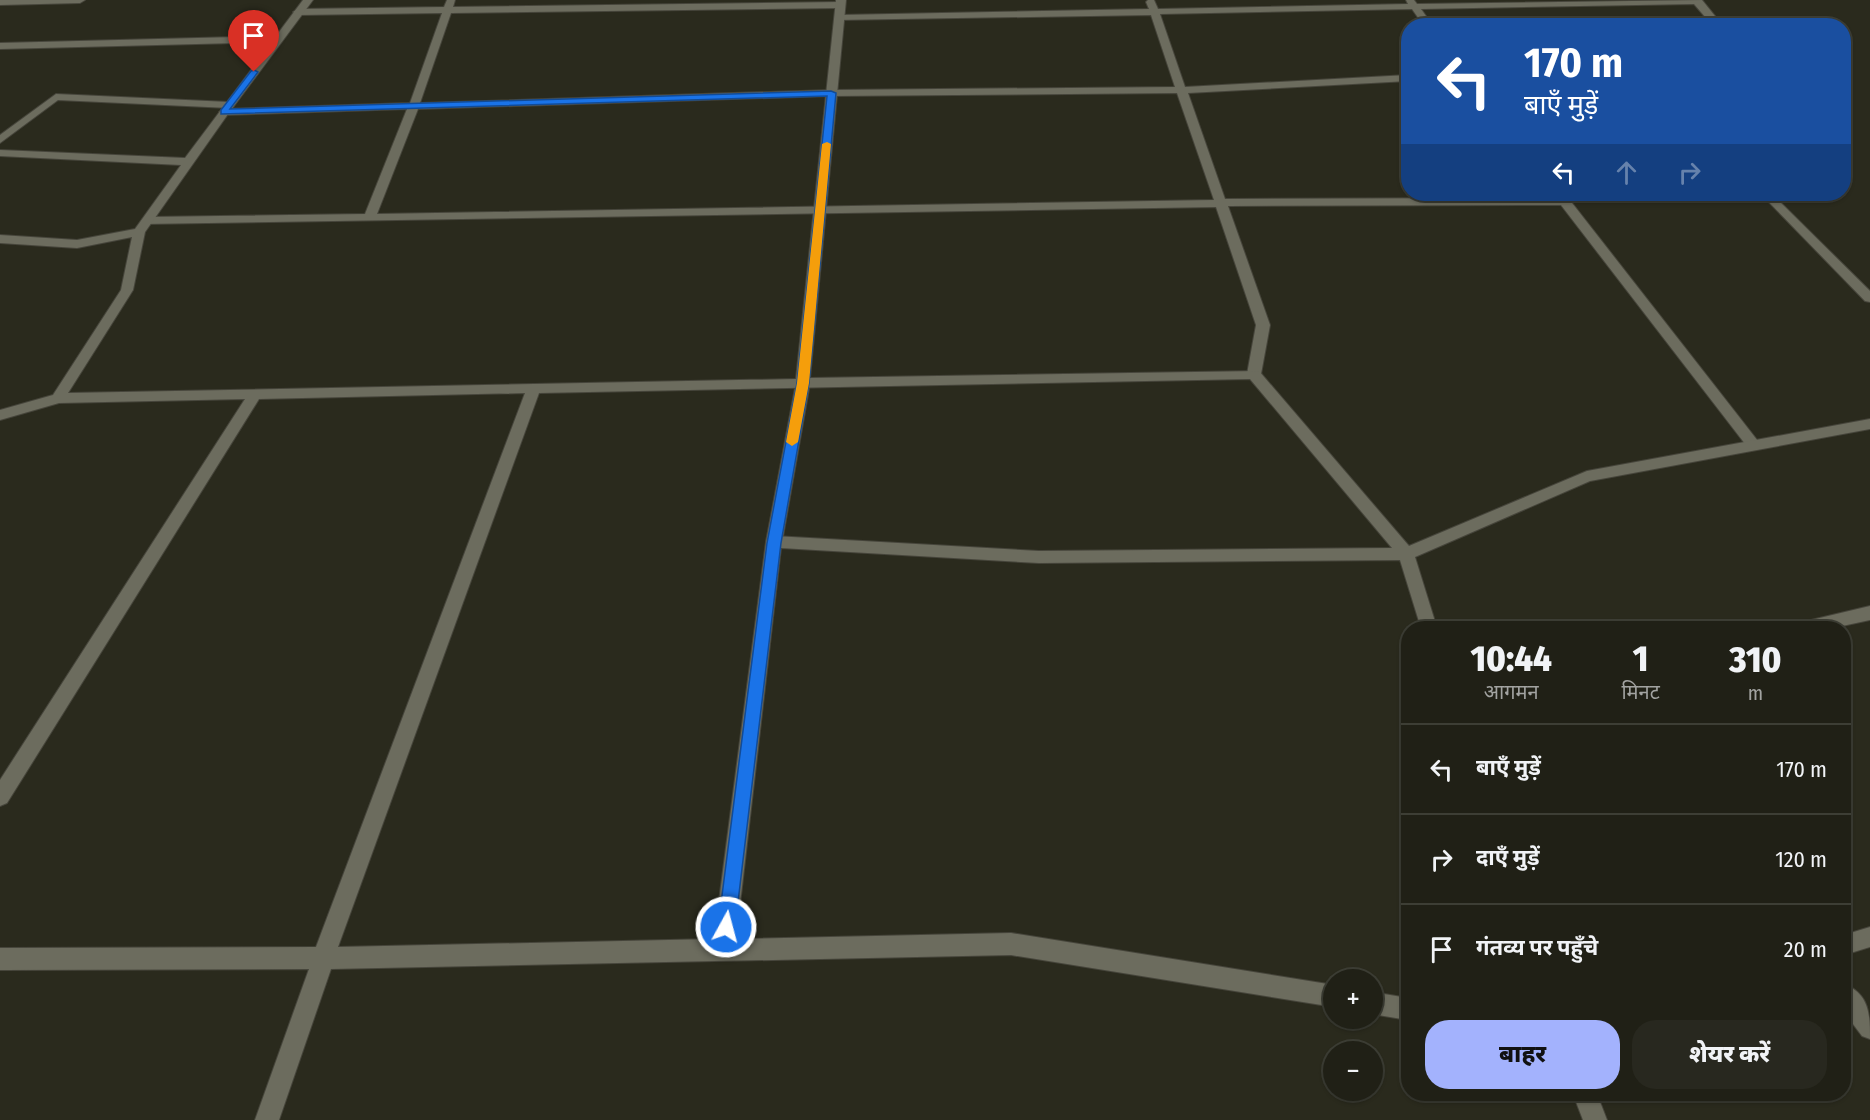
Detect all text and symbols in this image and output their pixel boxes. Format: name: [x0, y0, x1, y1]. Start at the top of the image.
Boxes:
pin: [228, 10, 279, 72]
icon: arrive: [237, 19, 270, 52]
text: 170 m: [1524, 38, 1623, 88]
icon: left: [1425, 42, 1503, 120]
text: बाएँ मुड़ें: [1524, 89, 1598, 121]
icon: left: [1547, 156, 1580, 189]
icon: ahead: [1610, 156, 1643, 189]
icon: right: [1673, 156, 1706, 189]
text: 10:44: [1471, 637, 1552, 681]
text: 1: [1633, 637, 1648, 681]
text: 310: [1729, 638, 1781, 682]
text: आगमन: [1484, 680, 1539, 704]
text: मिनट: [1621, 680, 1660, 704]
text: m: [1748, 681, 1763, 705]
icon: left: [1425, 753, 1458, 786]
text: बाएँ मुड़ें: [1476, 754, 1541, 781]
text: 170 m: [1776, 756, 1827, 783]
icon: right: [1425, 843, 1458, 876]
text: दाएँ मुड़ें: [1476, 844, 1540, 871]
text: 120 m: [1775, 846, 1827, 873]
position arrow: [694, 895, 758, 959]
icon: arrive: [1425, 933, 1458, 966]
text: गंतव्य पर पहुँचे: [1476, 934, 1598, 961]
text: 20 m: [1784, 936, 1827, 963]
map controls: [1323, 969, 1383, 1101]
button: +: [1323, 969, 1383, 1029]
button: बाहर: [1425, 1020, 1620, 1089]
button: शेयर करें: [1632, 1020, 1827, 1089]
button: −: [1323, 1041, 1383, 1101]

